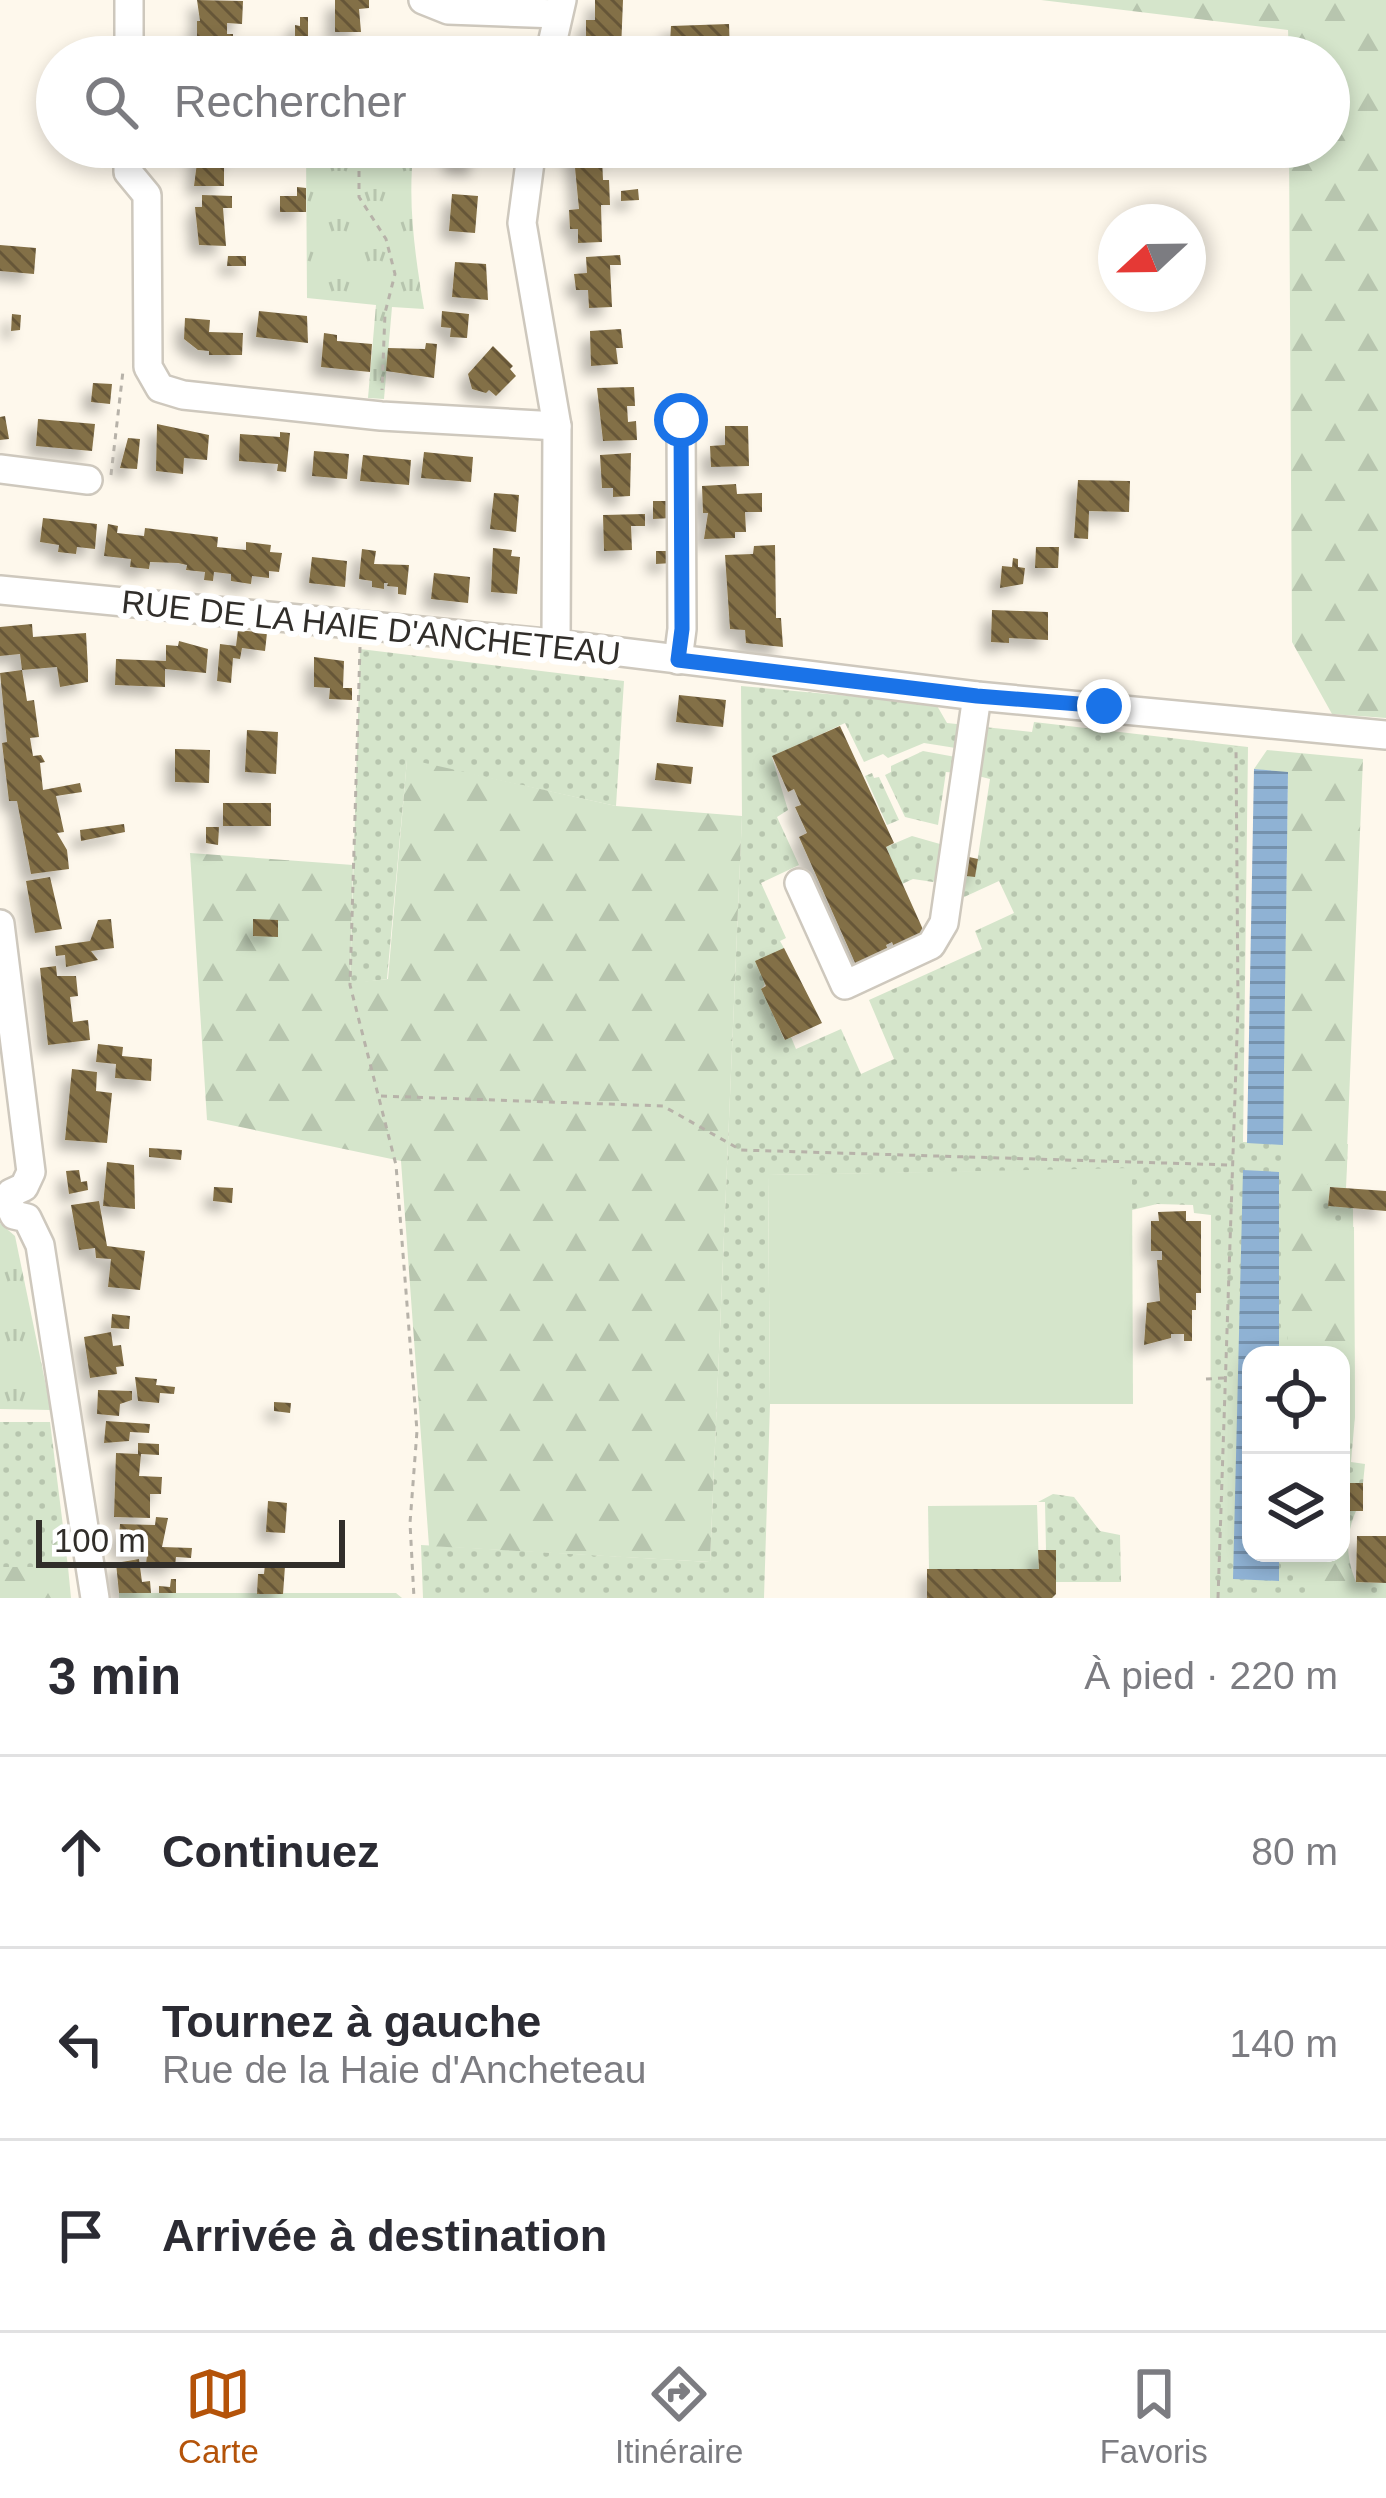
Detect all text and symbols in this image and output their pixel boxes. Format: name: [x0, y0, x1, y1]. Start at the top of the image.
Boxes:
search box: [36, 36, 1350, 168]
icon: search: [78, 69, 144, 135]
text: Rechercher: [174, 76, 407, 127]
north arrow: [1098, 204, 1206, 312]
route start: [654, 393, 708, 447]
street label: RUE DE LA HAIE D'ANCHETEAU: [120, 583, 622, 672]
route end: [1077, 679, 1131, 733]
map controls: [1242, 1346, 1350, 1562]
button: locate: [1242, 1346, 1350, 1454]
button: layers: [1242, 1454, 1350, 1562]
scale bar: [36, 1514, 345, 1567]
text: 100 m: [54, 1522, 146, 1559]
text: 3 min: [48, 1648, 181, 1705]
text: À pied · 220 m: [1084, 1654, 1338, 1697]
icon: ahead: [48, 1819, 114, 1885]
text: Continuez: [162, 1826, 379, 1877]
text: 80 m: [1251, 1830, 1338, 1873]
text: Tournez à gauche: [162, 1996, 541, 2047]
icon: left: [48, 2011, 114, 2077]
text: 140 m: [1230, 2022, 1338, 2065]
text: Rue de la Haie d'Ancheteau: [162, 2048, 646, 2091]
icon: arrive: [48, 2203, 114, 2269]
text: Arrivée à destination: [162, 2210, 607, 2261]
tab: Carte: [178, 2361, 259, 2471]
tab: Itinéraire: [615, 2361, 743, 2471]
tab: Favoris: [1100, 2361, 1208, 2471]

